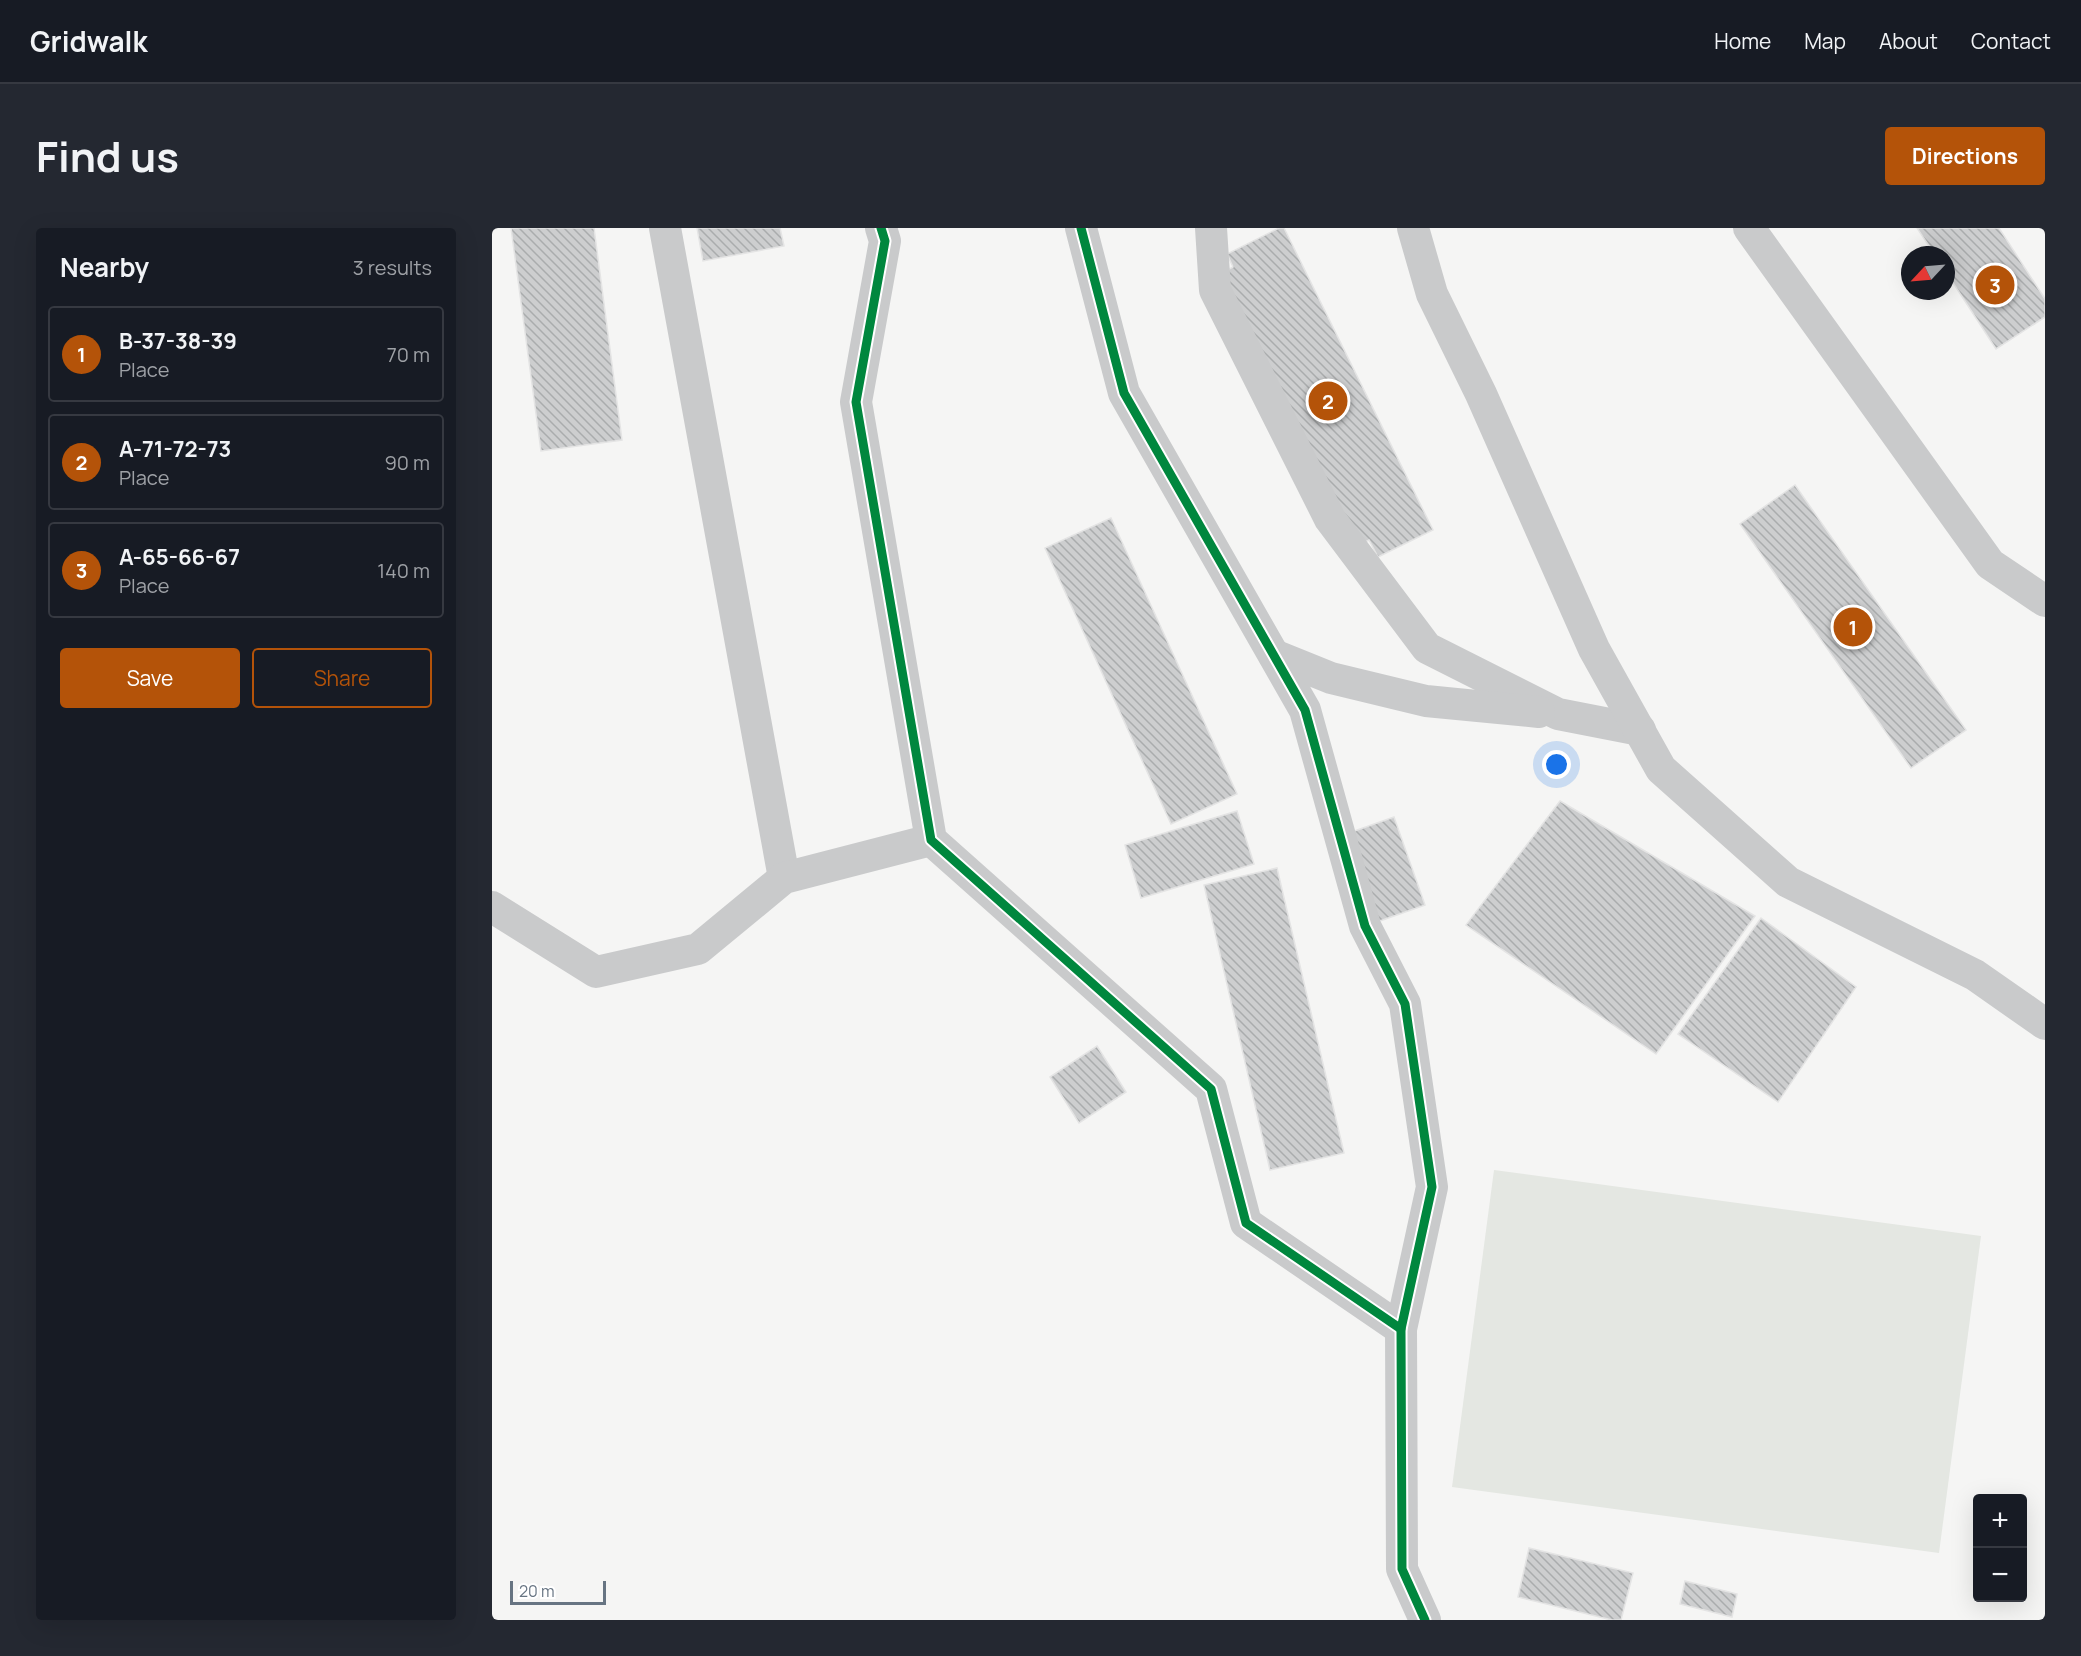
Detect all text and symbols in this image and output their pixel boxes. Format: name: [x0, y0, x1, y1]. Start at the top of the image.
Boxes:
text: Gridwalk: [30, 22, 147, 60]
text: Home: [1714, 27, 1771, 55]
text: Map: [1804, 27, 1846, 55]
text: About: [1879, 27, 1938, 55]
text: Contact: [1971, 27, 2051, 55]
text: Find us: [36, 127, 179, 185]
button: Directions: [1885, 127, 2045, 185]
north arrow: [1901, 246, 1955, 300]
text: Nearby: [60, 249, 149, 285]
text: 3 results: [353, 254, 432, 281]
pin: 3: [1976, 262, 2014, 308]
text: B-37-38-39: [119, 326, 237, 356]
text: 1: [77, 341, 86, 368]
text: 70 m: [387, 341, 430, 368]
text: Place: [119, 356, 169, 383]
pin: 2: [1308, 378, 1348, 423]
text: A-71-72-73: [119, 434, 231, 464]
text: 2: [76, 449, 87, 476]
text: 90 m: [384, 449, 430, 476]
text: Place: [119, 464, 169, 491]
text: A-65-66-67: [119, 542, 240, 572]
text: 3: [76, 557, 87, 584]
text: 140 m: [377, 557, 430, 584]
text: Place: [119, 572, 169, 599]
pin: 1: [1834, 604, 1872, 650]
button: Save: [60, 648, 240, 708]
button: Share: [252, 648, 432, 708]
your location: [1542, 750, 1571, 779]
map controls: [1973, 1494, 2027, 1602]
button: +: [1973, 1494, 2027, 1548]
button: −: [1973, 1548, 2027, 1602]
scale bar: [510, 1578, 606, 1606]
text: 20 m: [519, 1580, 555, 1602]

